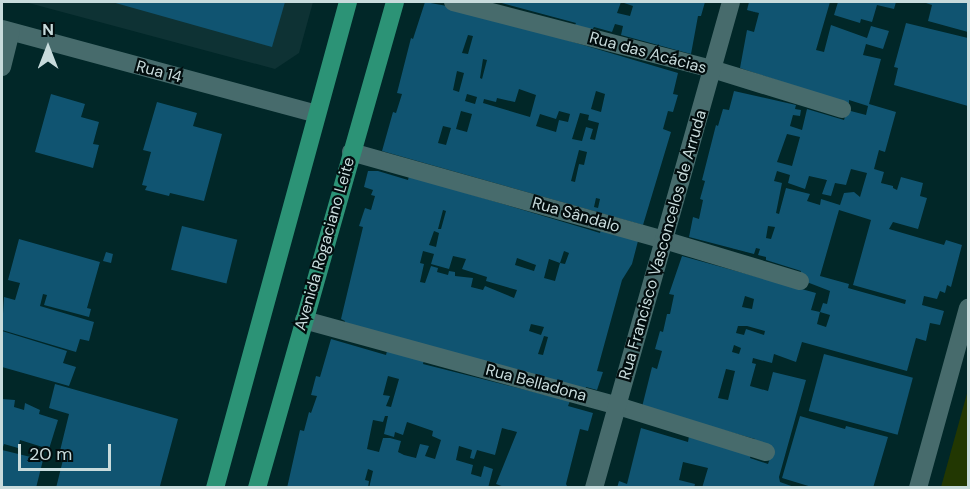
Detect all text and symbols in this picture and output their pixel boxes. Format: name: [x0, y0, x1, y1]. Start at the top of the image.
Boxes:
north arrow: [18, 18, 78, 78]
text: N: [42, 19, 54, 40]
street label: Rua das Acácias: [587, 28, 709, 78]
street label: Rua 14: [134, 57, 184, 87]
street label: Rua Francisco Vasconcelos de Arruda: [615, 108, 711, 382]
street label: Avenida Rogaciano Leite: [291, 155, 359, 333]
street label: Rua Sândalo: [530, 193, 622, 237]
street label: Rua Belladona: [483, 360, 589, 406]
scale bar: [21, 432, 114, 470]
text: 20 m: [29, 442, 72, 466]

